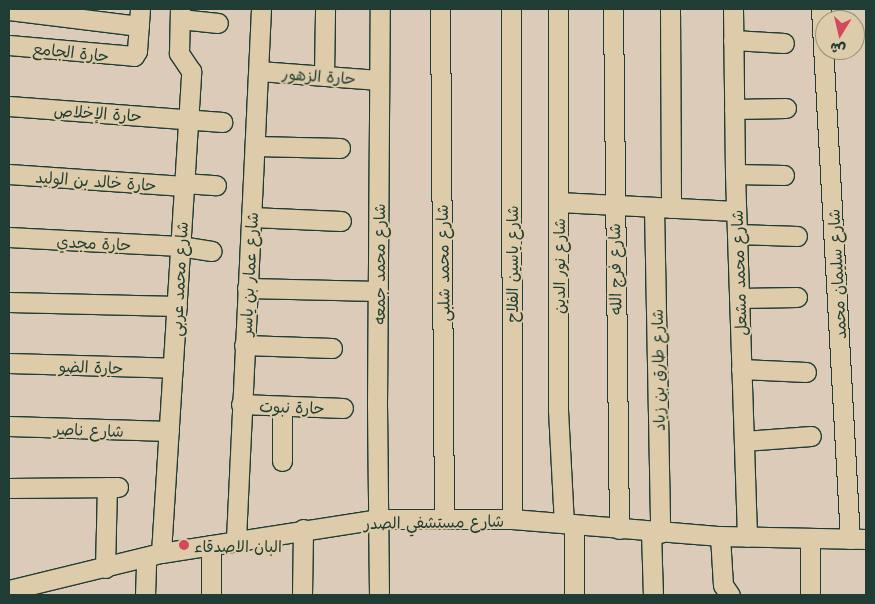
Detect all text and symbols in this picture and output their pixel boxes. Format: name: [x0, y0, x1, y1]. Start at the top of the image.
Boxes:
north arrow: [815, 10, 865, 60]
street label: حارة الجامع: [32, 37, 110, 65]
text: ش: [828, 38, 847, 61]
street label: حارة الزهور: [281, 63, 357, 87]
street label: حارة الإخلاص: [53, 99, 143, 125]
street label: حارة خالد بن الوليد: [35, 166, 157, 194]
street label: شارع محمد جمعه: [368, 203, 388, 325]
street label: شارع محمد شلبى: [431, 204, 453, 322]
street label: شارع ياسين الفلاح: [501, 205, 521, 323]
street label: شارع سليمان محمد: [823, 208, 849, 340]
street label: شارع محمد مشعل: [726, 210, 750, 336]
street label: شارع عمار بن ياسر: [235, 212, 261, 336]
street label: شارع نور الدين: [548, 218, 568, 314]
street label: شارع محمد عربى: [165, 221, 191, 337]
street label: شارع فرج الله: [604, 223, 624, 315]
street label: حارة مجدي: [56, 230, 132, 254]
street label: شارع طارق بن زياد: [646, 309, 668, 431]
street label: حارة الضو: [58, 355, 124, 377]
street label: حارة نبوت: [259, 395, 325, 417]
street label: شارع ناصر: [54, 418, 124, 440]
street label: شارع مستشفي الصدر: [364, 510, 504, 532]
place label: البان الاصدقاء: [194, 535, 282, 555]
marker: البان الاصدقاء: [178, 539, 190, 551]

